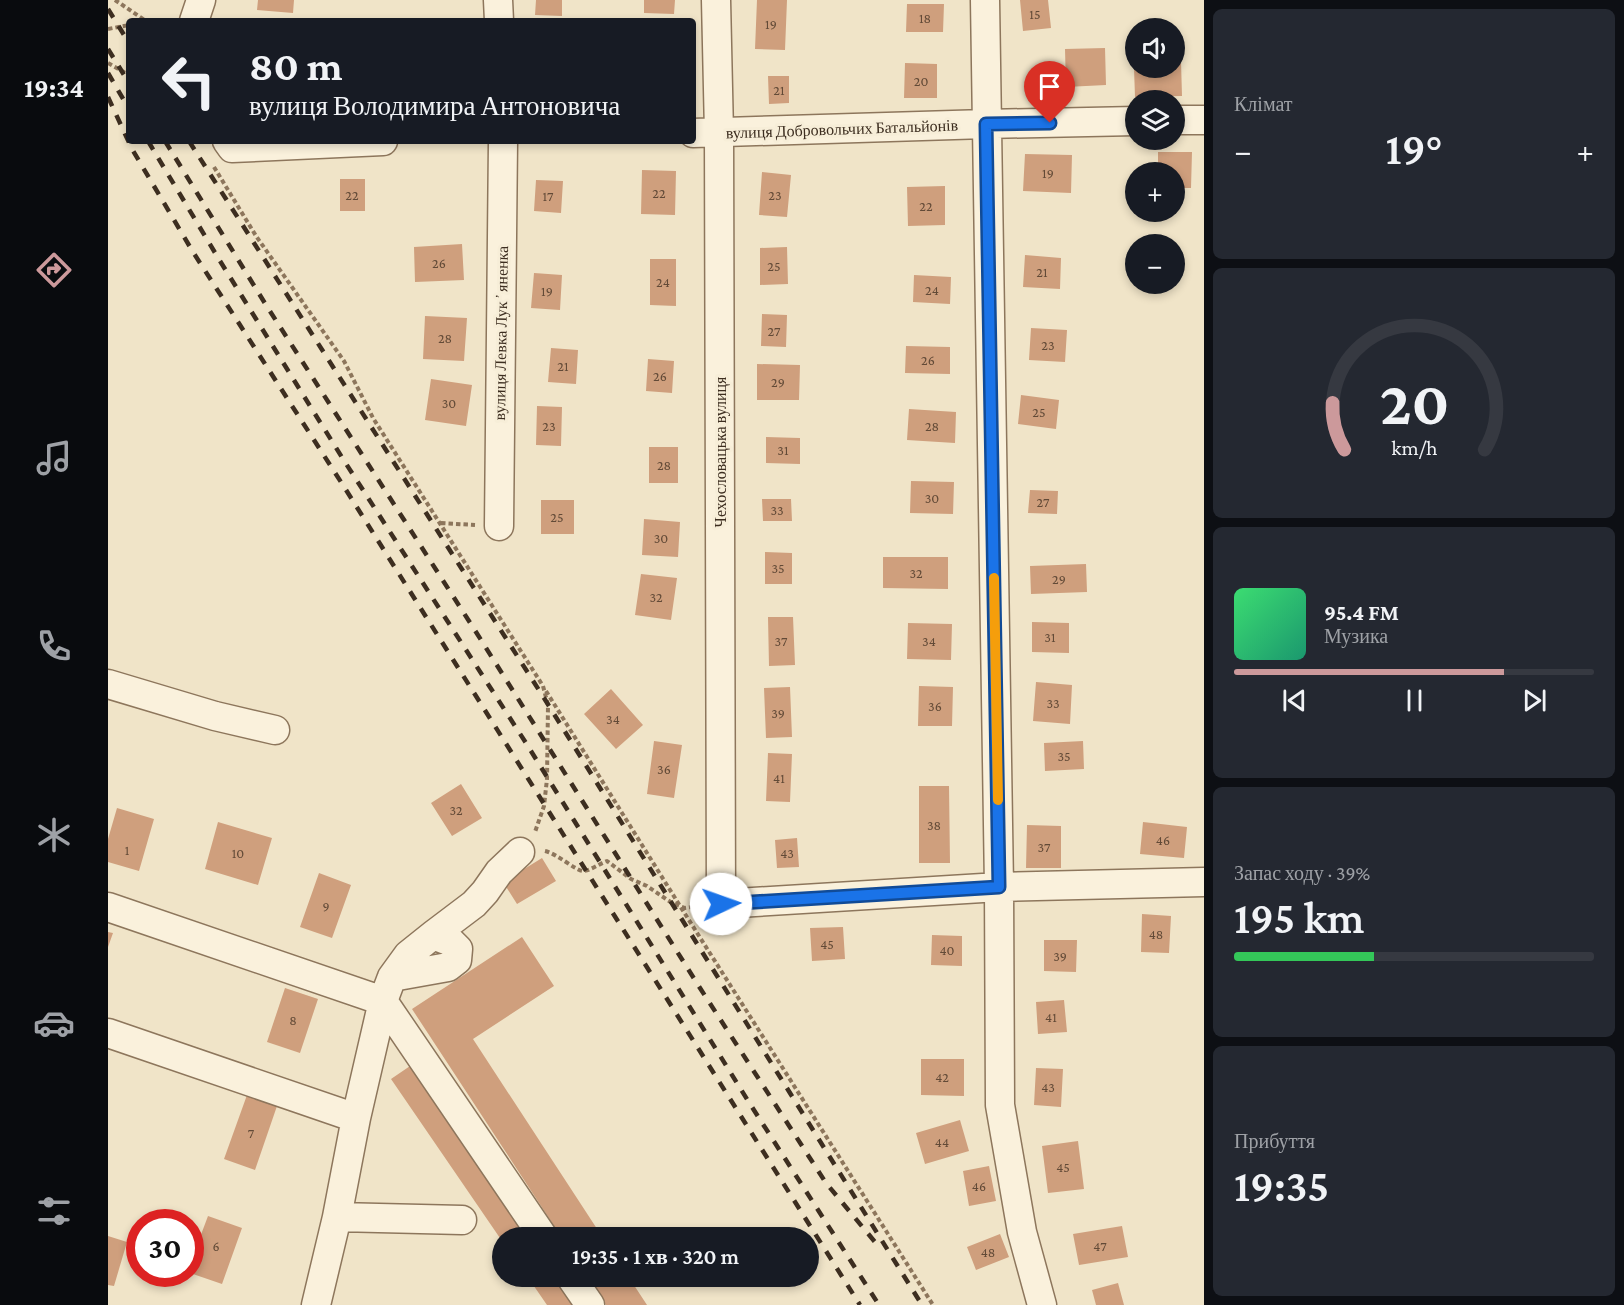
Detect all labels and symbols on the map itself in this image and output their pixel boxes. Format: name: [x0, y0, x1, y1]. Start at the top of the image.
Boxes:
house number: 15: [1029, 6, 1041, 22]
house number: 18: [919, 10, 931, 26]
house number: 19: [765, 16, 777, 32]
pin: [1024, 61, 1075, 123]
house number: 20: [914, 73, 928, 89]
house number: 21: [773, 82, 785, 98]
street label: вулиця Добровольчих Батальйонів: [726, 116, 959, 143]
house number: 19: [1042, 165, 1054, 181]
house number: 22: [652, 185, 666, 201]
house number: 22: [345, 187, 359, 203]
house number: 23: [768, 187, 782, 203]
house number: 17: [542, 188, 554, 204]
house number: 22: [919, 198, 933, 214]
street label: вулиця Левка Лукʼяненка: [491, 246, 512, 420]
house number: 26: [432, 255, 446, 271]
house number: 25: [767, 258, 781, 274]
house number: 21: [1036, 264, 1048, 280]
house number: 24: [656, 274, 670, 290]
house number: 24: [925, 282, 939, 298]
house number: 19: [541, 283, 553, 299]
house number: 27: [768, 323, 781, 339]
house number: 28: [438, 330, 452, 346]
house number: 23: [1041, 337, 1055, 353]
house number: 26: [921, 352, 935, 368]
house number: 21: [557, 358, 569, 374]
house number: 26: [653, 368, 667, 384]
house number: 29: [771, 374, 785, 390]
street label: Чехословацька вулиця: [712, 376, 730, 527]
house number: 30: [442, 395, 456, 411]
house number: 25: [1032, 404, 1046, 420]
house number: 23: [542, 418, 556, 434]
house number: 28: [925, 418, 939, 434]
house number: 31: [777, 442, 789, 458]
house number: 28: [657, 457, 671, 473]
house number: 30: [925, 490, 939, 506]
house number: 27: [1037, 494, 1050, 510]
house number: 33: [770, 502, 784, 518]
house number: 25: [550, 509, 564, 525]
house number: 30: [654, 530, 668, 546]
house number: 35: [771, 560, 785, 576]
house number: 32: [909, 565, 923, 581]
house number: 29: [1052, 571, 1066, 587]
house number: 32: [649, 589, 663, 605]
house number: 31: [1044, 629, 1056, 645]
house number: 37: [775, 633, 788, 649]
house number: 34: [922, 633, 936, 649]
house number: 33: [1046, 695, 1060, 711]
house number: 36: [928, 698, 942, 714]
house number: 39: [771, 705, 785, 721]
house number: 34: [606, 711, 620, 727]
house number: 35: [1057, 748, 1071, 764]
house number: 36: [657, 761, 671, 777]
house number: 41: [773, 770, 785, 786]
house number: 32: [449, 802, 463, 818]
house number: 38: [927, 817, 941, 833]
house number: 46: [1156, 832, 1170, 848]
house number: 37: [1038, 839, 1051, 855]
house number: 1: [125, 842, 130, 858]
house number: 10: [232, 845, 244, 861]
house number: 43: [780, 845, 794, 861]
position arrow: [689, 872, 753, 936]
house number: 9: [322, 898, 330, 914]
house number: 48: [1149, 926, 1163, 942]
house number: 45: [820, 936, 834, 952]
house number: 40: [939, 942, 955, 958]
house number: 39: [1053, 948, 1067, 964]
house number: 41: [1045, 1009, 1057, 1025]
house number: 8: [289, 1012, 297, 1028]
house number: 42: [935, 1069, 949, 1085]
house number: 43: [1041, 1079, 1055, 1095]
house number: 7: [248, 1125, 255, 1141]
house number: 44: [935, 1134, 949, 1150]
house number: 45: [1056, 1159, 1070, 1175]
house number: 46: [972, 1178, 986, 1194]
speed limit sign: 30: [126, 1209, 204, 1287]
house number: 6: [212, 1238, 220, 1254]
house number: 47: [1093, 1238, 1107, 1254]
house number: 48: [981, 1244, 995, 1260]

